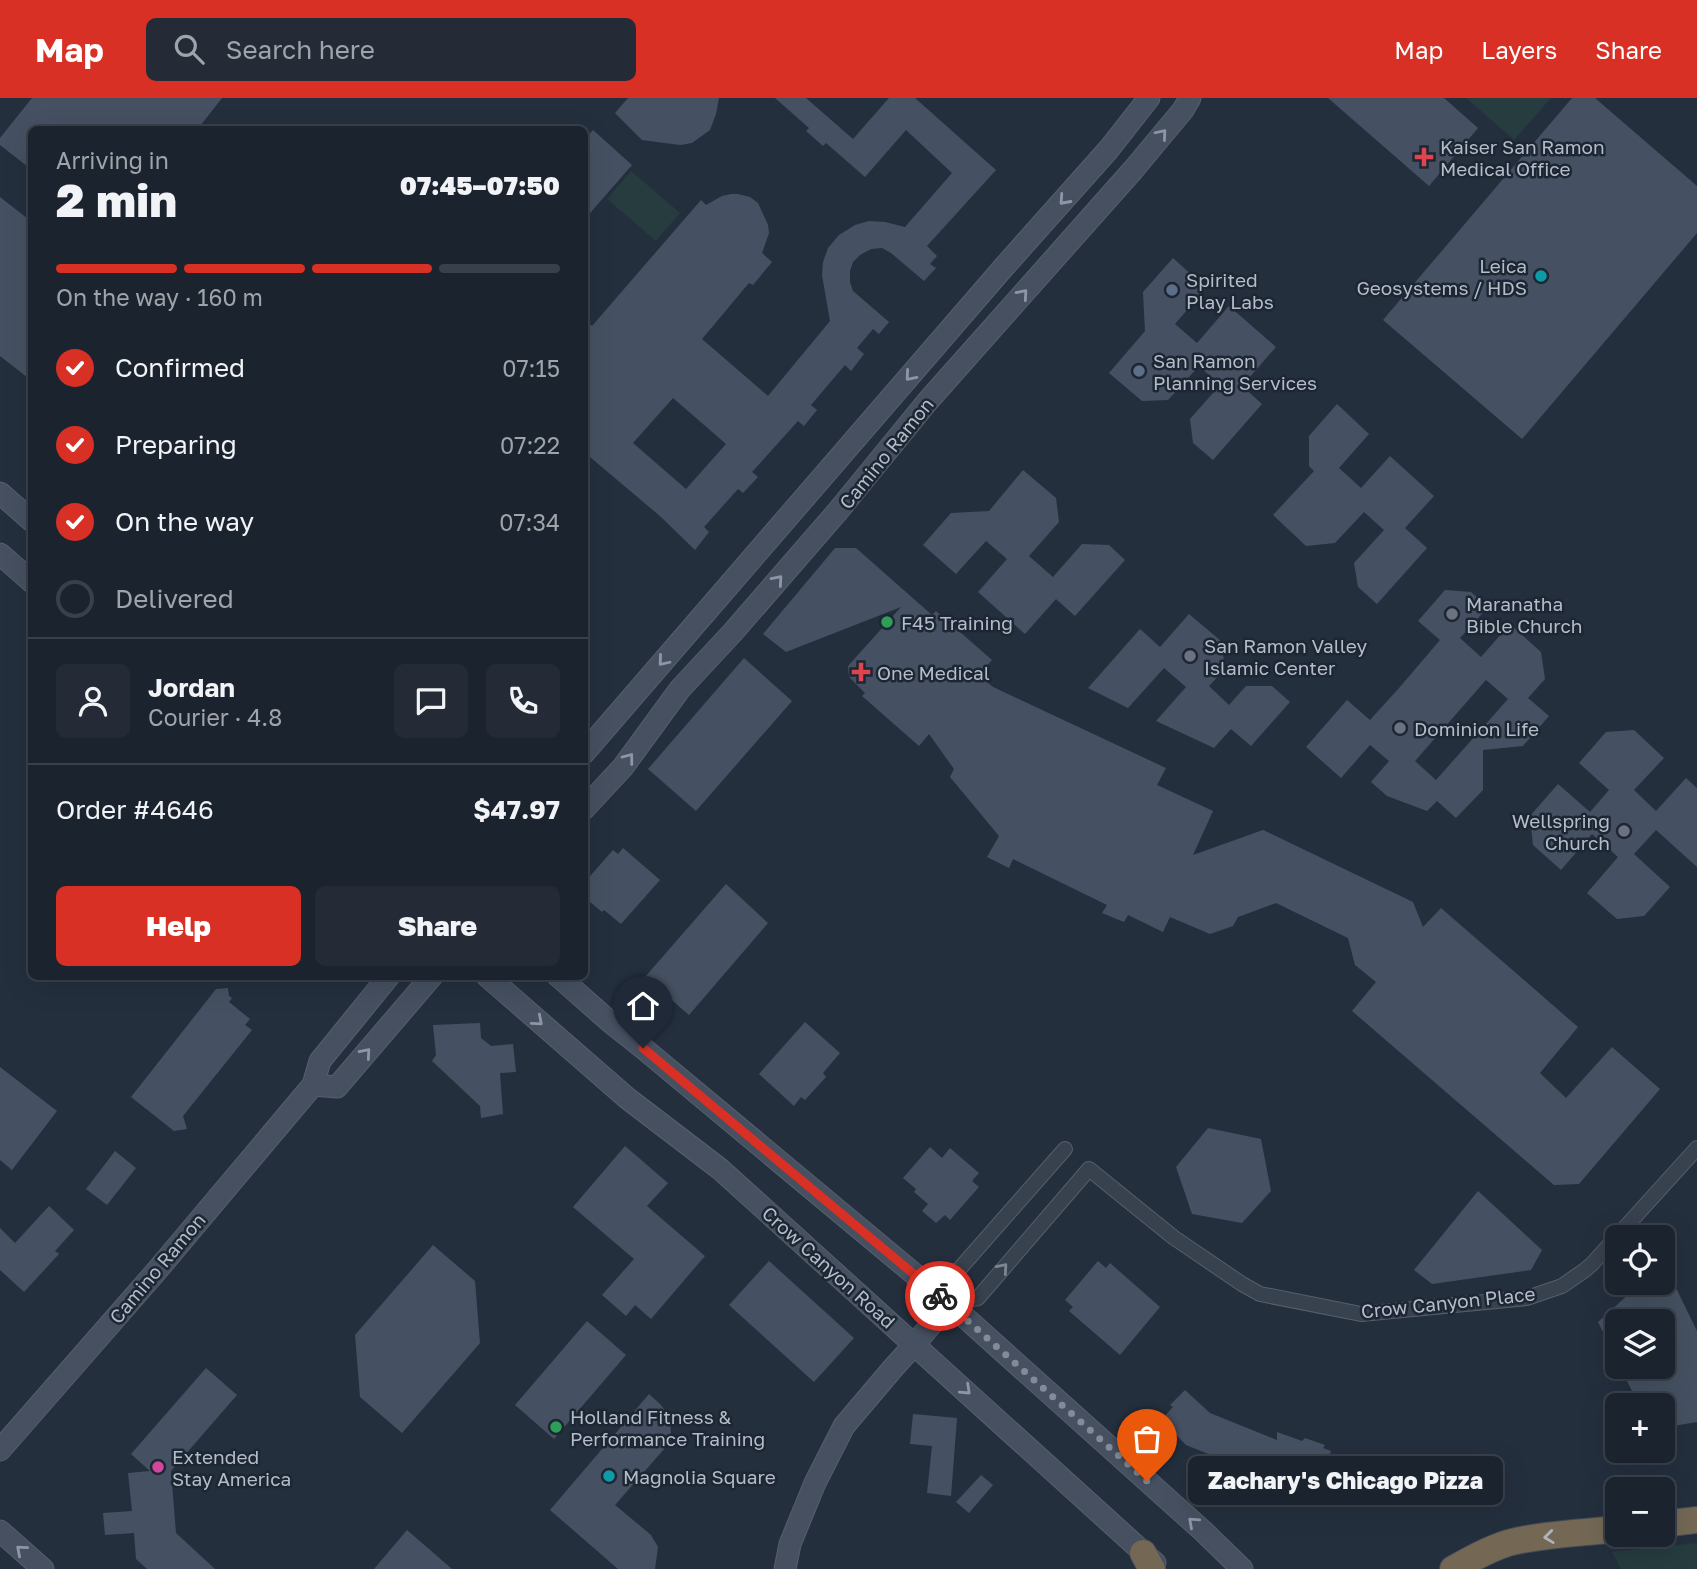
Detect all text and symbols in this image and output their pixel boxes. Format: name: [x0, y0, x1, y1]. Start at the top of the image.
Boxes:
search box: [146, 18, 636, 81]
text: Map: [35, 30, 104, 69]
icon: search: [170, 30, 208, 68]
text: Search here: [226, 34, 375, 65]
text: Map: [1394, 35, 1443, 64]
text: Layers: [1481, 35, 1557, 64]
text: Share: [1595, 35, 1662, 64]
one-way arrow: [1154, 130, 1166, 143]
place label: Kaiser San Ramon Medical Office: [1440, 135, 1605, 180]
text: Arriving in: [56, 146, 169, 174]
marker: Kaiser San Ramon Medical Office: [1414, 147, 1434, 167]
text: 07:45–07:50: [400, 170, 560, 201]
text: 2 min: [56, 172, 177, 227]
one-way arrow: [1059, 192, 1072, 205]
place label: Leica Geosystems / HDS: [1356, 254, 1527, 299]
place label: Spirited Play Labs: [1186, 268, 1274, 313]
marker: Leica Geosystems / HDS: [1533, 268, 1549, 284]
marker: Spirited Play Labs: [1164, 282, 1180, 298]
text: On the way · 160 m: [56, 283, 263, 311]
one-way arrow: [1015, 290, 1028, 303]
icon: check: [56, 349, 94, 387]
place label: San Ramon Planning Services: [1153, 349, 1317, 394]
text: Confirmed: [115, 352, 245, 383]
text: 07:15: [502, 354, 560, 382]
marker: San Ramon Planning Services: [1131, 363, 1147, 379]
one-way arrow: [906, 368, 918, 381]
street label: Camino Ramon: [834, 393, 938, 513]
icon: check: [56, 426, 94, 464]
text: Preparing: [115, 429, 237, 460]
text: 07:22: [500, 431, 560, 459]
icon: check: [56, 503, 94, 541]
text: On the way: [115, 506, 254, 537]
text: 07:34: [499, 508, 560, 536]
one-way arrow: [770, 576, 782, 589]
text: Delivered: [115, 583, 234, 614]
place label: Maranatha Bible Church: [1466, 592, 1583, 637]
marker: Maranatha Bible Church: [1444, 606, 1460, 622]
place label: F45 Training: [901, 611, 1013, 634]
marker: F45 Training: [879, 614, 895, 630]
place label: San Ramon Valley Islamic Center: [1204, 634, 1367, 679]
marker: San Ramon Valley Islamic Center: [1182, 648, 1198, 664]
one-way arrow: [659, 654, 672, 666]
place label: One Medical: [877, 661, 990, 684]
marker: One Medical: [851, 662, 871, 682]
button: person: [56, 664, 130, 738]
button: chat: [394, 664, 468, 738]
button: phone: [486, 664, 560, 738]
text: Jordan: [148, 672, 235, 703]
text: Courier · 4.8: [148, 703, 282, 731]
place label: Dominion Life: [1414, 717, 1539, 740]
marker: Dominion Life: [1392, 720, 1408, 736]
one-way arrow: [621, 753, 634, 765]
text: Order #4646: [56, 794, 214, 825]
text: $47.97: [473, 794, 560, 825]
place label: Wellspring Church: [1512, 809, 1610, 854]
marker: Wellspring Church: [1616, 823, 1632, 839]
button: Help: [56, 886, 301, 966]
button: Share: [315, 886, 560, 966]
pin: [613, 976, 673, 1048]
icon: home: [624, 987, 662, 1025]
one-way arrow: [530, 1013, 543, 1025]
one-way arrow: [358, 1048, 370, 1061]
street label: Crow Canyon Road: [758, 1201, 900, 1333]
street label: Camino Ramon: [104, 1208, 210, 1328]
map controls: [1605, 1225, 1675, 1547]
button: locate: [1605, 1225, 1675, 1295]
courier: [905, 1261, 975, 1331]
one-way arrow: [995, 1264, 1007, 1277]
icon: bike: [921, 1277, 959, 1315]
street label: Crow Canyon Place: [1360, 1281, 1536, 1323]
button: layers: [1605, 1309, 1675, 1379]
one-way arrow: [958, 1382, 971, 1395]
button: +: [1605, 1393, 1675, 1463]
place label: Holland Fitness & Performance Training: [570, 1405, 765, 1450]
pin: [1117, 1409, 1177, 1481]
marker: Holland Fitness & Performance Training: [548, 1419, 564, 1435]
icon: bag: [1128, 1420, 1166, 1458]
place label: Extended Stay America: [172, 1445, 291, 1490]
callout: Zachary's Chicago Pizza: [1189, 1456, 1504, 1506]
marker: Extended Stay America: [150, 1459, 166, 1475]
place label: Magnolia Square: [623, 1465, 776, 1488]
text: Zachary's Chicago Pizza: [1208, 1466, 1483, 1494]
marker: Magnolia Square: [601, 1468, 617, 1484]
button: −: [1605, 1477, 1675, 1547]
one-way arrow: [1188, 1518, 1201, 1530]
one-way arrow: [1543, 1529, 1555, 1544]
one-way arrow: [17, 1546, 30, 1558]

